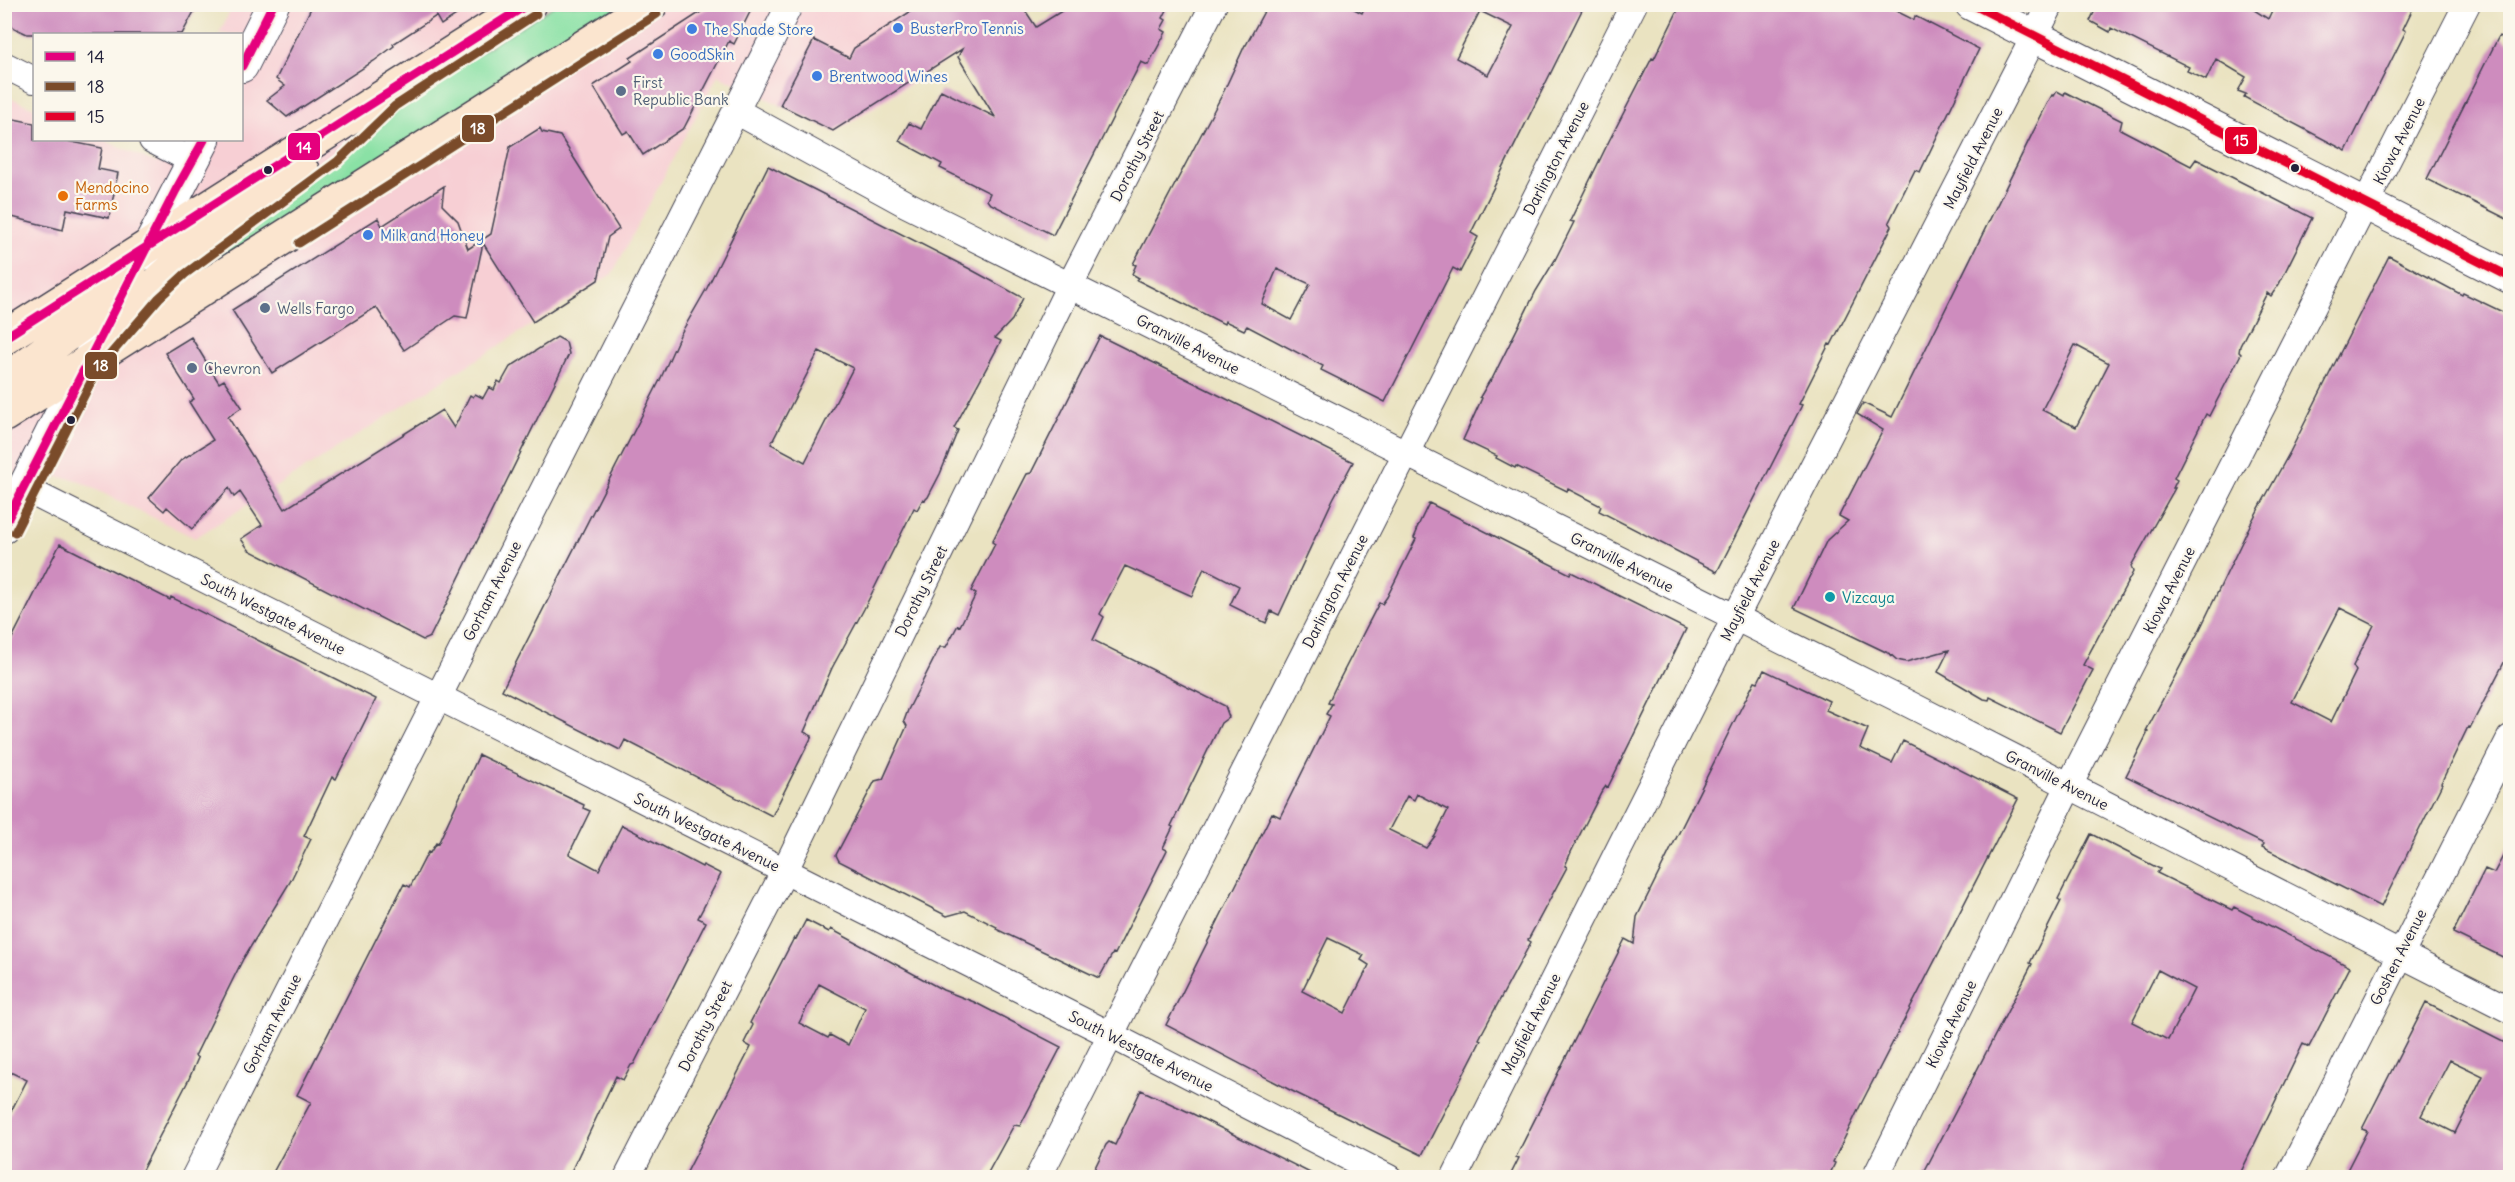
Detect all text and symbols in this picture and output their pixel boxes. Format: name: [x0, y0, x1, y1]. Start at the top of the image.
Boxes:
place label: BusterPro Tennis: [910, 19, 1024, 38]
place label: The Shade Store: [704, 20, 813, 39]
marker: BusterPro Tennis: [891, 21, 905, 35]
marker: The Shade Store: [685, 22, 699, 36]
legend: [33, 33, 243, 141]
text: 14: [87, 45, 105, 68]
place label: GoodSkin: [670, 45, 735, 64]
marker: GoodSkin: [651, 47, 665, 61]
place label: Brentwood Wines: [829, 67, 948, 86]
marker: Brentwood Wines: [810, 69, 824, 83]
place label: First Republic Bank: [633, 73, 729, 109]
text: 18: [87, 75, 105, 98]
marker: First Republic Bank: [614, 84, 628, 98]
street label: Kiowa Avenue: [2369, 94, 2429, 188]
street label: Darlington Avenue: [1519, 98, 1593, 218]
street label: Mayfield Avenue: [1939, 104, 2007, 212]
text: 15: [87, 105, 105, 128]
street label: Dorothy Street: [1106, 108, 1168, 204]
line badge: 18: [461, 114, 495, 143]
text: 18: [470, 118, 486, 138]
line badge: 15: [2224, 126, 2258, 155]
text: 15: [2233, 130, 2249, 150]
line badge: 14: [287, 132, 321, 161]
text: 14: [296, 137, 312, 157]
unlabelled marker: [2289, 162, 2301, 174]
unlabelled marker: [262, 164, 274, 176]
place label: Mendocino Farms: [75, 178, 149, 214]
marker: Mendocino Farms: [56, 189, 70, 203]
place label: Milk and Honey: [380, 226, 484, 245]
marker: Milk and Honey: [361, 228, 375, 242]
place label: Wells Fargo: [277, 299, 354, 318]
marker: Wells Fargo: [258, 301, 272, 315]
street label: Granville Avenue: [1133, 310, 1243, 378]
line badge: 18: [84, 351, 118, 380]
text: 18: [93, 355, 109, 375]
place label: Chevron: [204, 359, 261, 378]
marker: Chevron: [185, 361, 199, 375]
unlabelled marker: [65, 414, 77, 426]
street label: Granville Avenue: [1567, 528, 1677, 596]
street label: Darlington Avenue: [1298, 531, 1372, 651]
street label: Mayfield Avenue: [1716, 536, 1784, 644]
street label: Gorham Avenue: [459, 538, 525, 644]
street label: Dorothy Street: [891, 542, 951, 640]
street label: Kiowa Avenue: [2139, 543, 2199, 637]
street label: South Westgate Avenue: [198, 569, 348, 659]
place label: Vizcaya: [1842, 588, 1895, 607]
marker: Vizcaya: [1823, 590, 1837, 604]
street label: Granville Avenue: [2002, 746, 2112, 814]
street label: South Westgate Avenue: [631, 788, 783, 876]
street label: Goshen Avenue: [2366, 906, 2430, 1008]
street label: Mayfield Avenue: [1497, 970, 1565, 1078]
street label: Gorham Avenue: [239, 971, 305, 1077]
street label: Kiowa Avenue: [1922, 977, 1980, 1071]
street label: Dorothy Street: [674, 978, 736, 1074]
street label: South Westgate Avenue: [1066, 1006, 1216, 1096]

